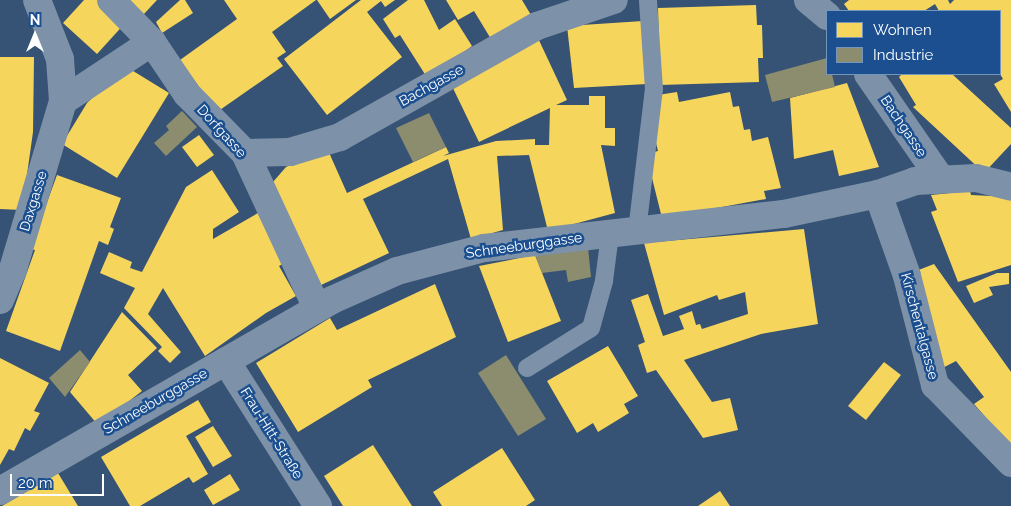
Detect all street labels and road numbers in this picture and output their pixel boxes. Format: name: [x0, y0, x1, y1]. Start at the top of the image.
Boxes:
street label: Bachgasse: [396, 60, 466, 110]
street label: Bachgasse: [877, 92, 931, 160]
street label: Dorfgasse: [194, 101, 250, 161]
street label: Daxgasse: [16, 169, 50, 233]
street label: Schneeburggasse: [465, 229, 583, 261]
street label: Kirschentalgasse: [898, 271, 942, 381]
street label: Schneeburggasse: [100, 364, 210, 438]
street label: Frau-Hitt-Straße: [237, 384, 307, 482]

